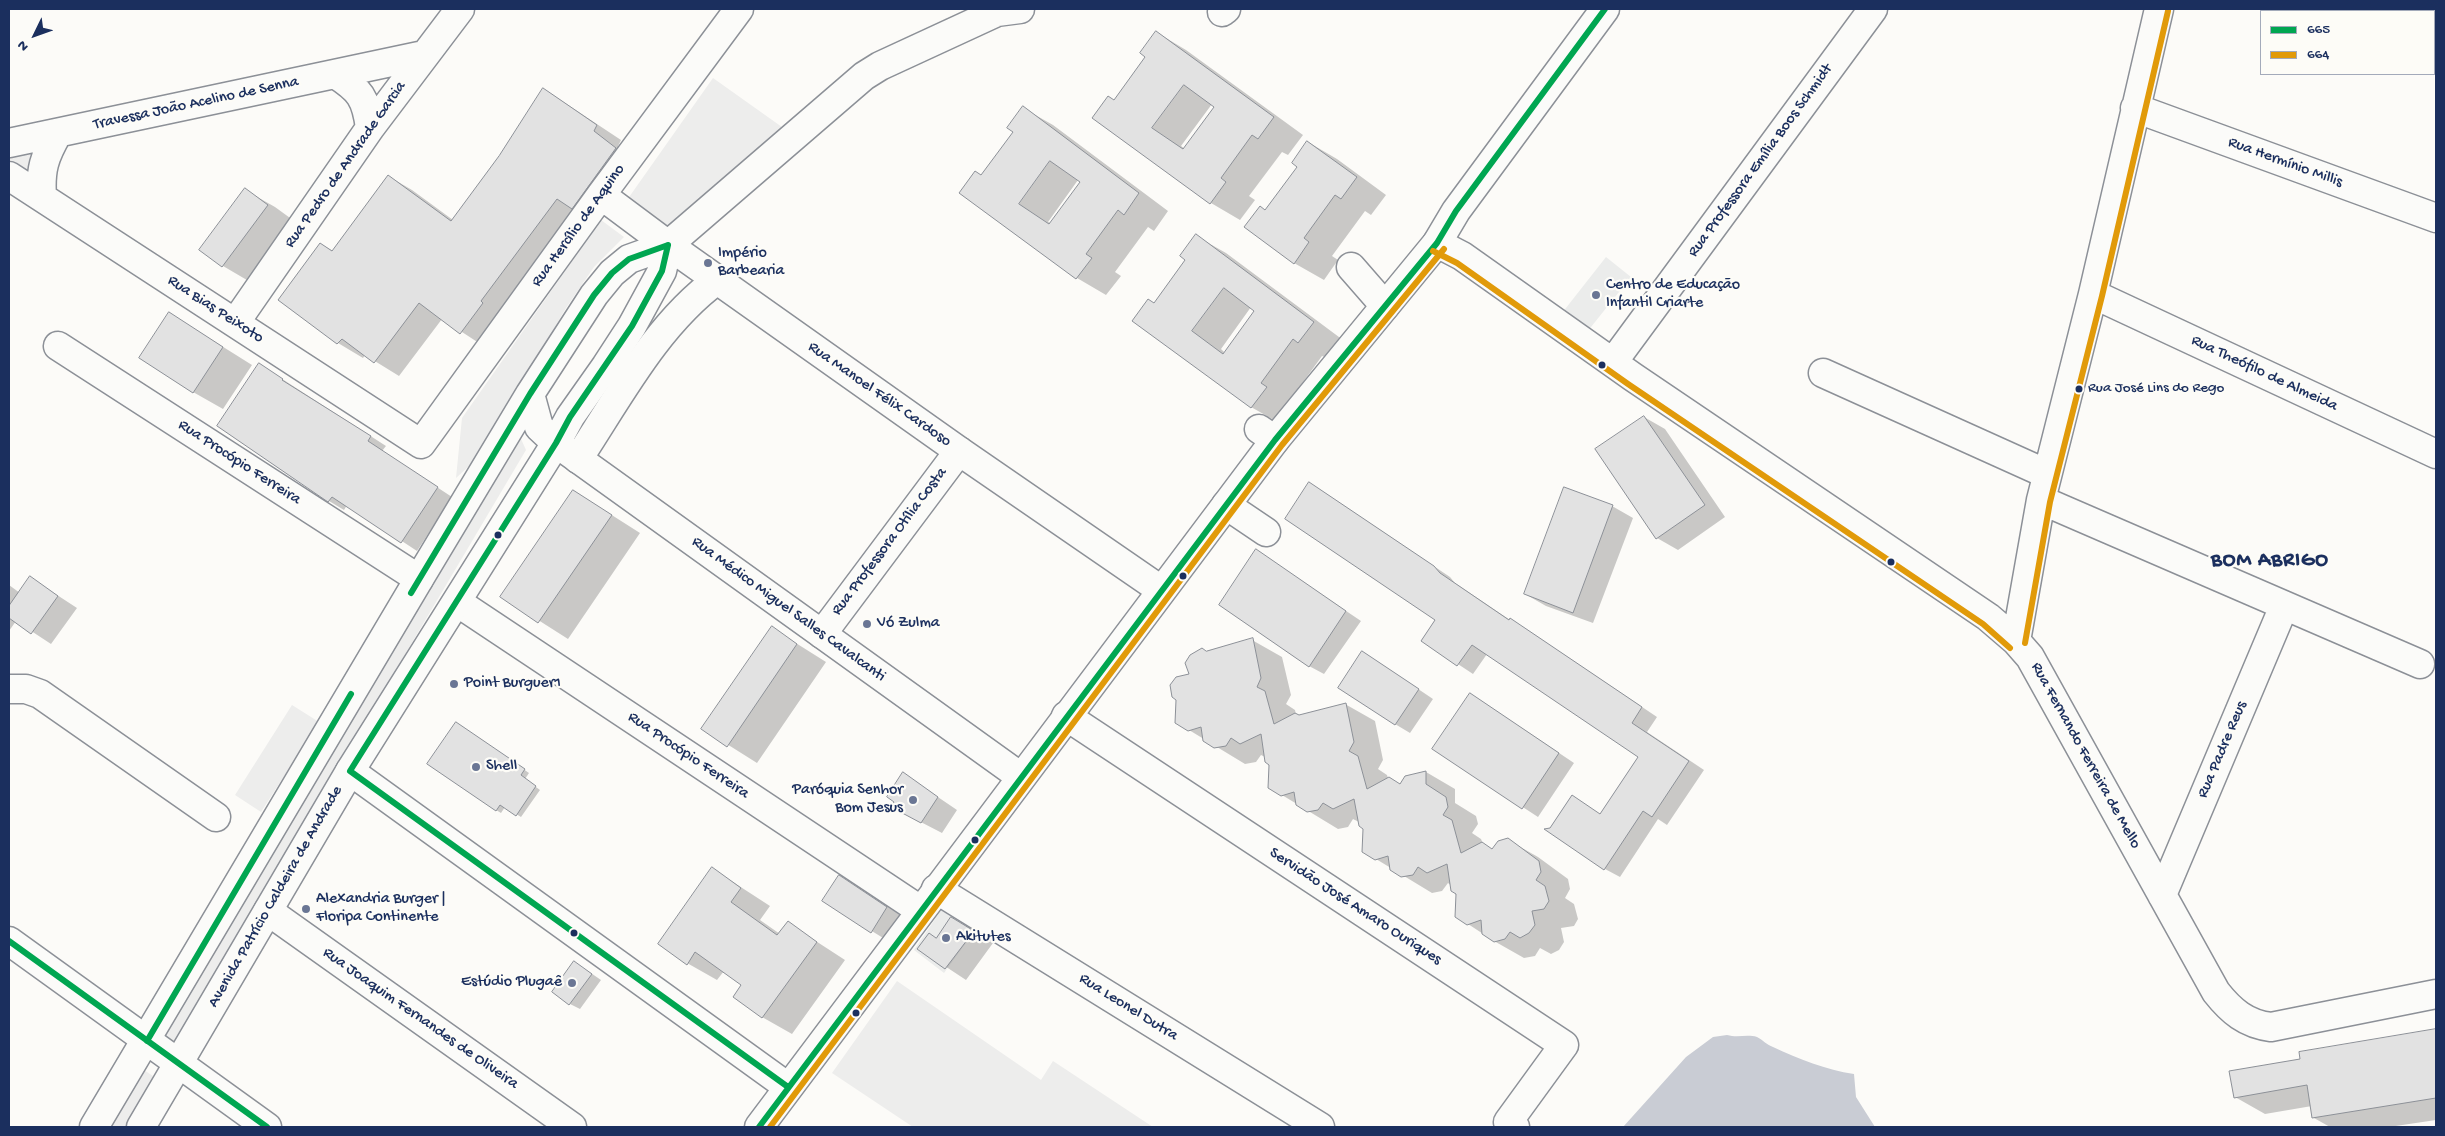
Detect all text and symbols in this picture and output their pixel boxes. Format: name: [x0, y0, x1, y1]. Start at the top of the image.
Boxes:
north arrow: [10, 10, 60, 60]
legend: [2260, 10, 2435, 75]
text: 665: [2307, 21, 2330, 39]
text: N: [14, 36, 33, 54]
text: 664: [2307, 46, 2329, 64]
street label: Rua Professora Emília Boos Schmidt: [1684, 61, 1838, 261]
street label: Travessa João Acelino de Senna: [92, 73, 300, 135]
street label: Rua Pedro de Andrade Garcia: [281, 78, 411, 252]
street label: Rua Hermínio Millis: [2225, 133, 2345, 193]
street label: Rua Hercílio de Aquino: [528, 161, 630, 291]
place label: Império Barbearia: [718, 244, 784, 282]
marker: Império Barbearia: [702, 257, 714, 269]
street label: Rua Bias Peixoto: [163, 272, 267, 348]
place label: Centro de Educação Infantil Criarte: [1606, 276, 1740, 314]
marker: Centro de Educação Infantil Criarte: [1590, 289, 1602, 301]
street label: Rua Theófilo de Almeida: [2188, 332, 2340, 416]
street label: Rua Manoel Félix Cardoso: [804, 338, 954, 452]
unlabelled marker: [1597, 360, 1607, 370]
place label: Rua José Lins do Rego: [2088, 380, 2224, 398]
marker: Rua José Lins do Rego: [2074, 384, 2084, 394]
street label: Rua Procópio Ferreira: [174, 416, 304, 510]
street label: Rua Professora Otília Costa: [828, 464, 952, 620]
unlabelled marker: [493, 530, 503, 540]
street label: Rua Médico Miguel Salles Cavalcanti: [687, 533, 889, 687]
district label: BOM ABRIGO: [2210, 549, 2330, 575]
unlabelled marker: [1886, 557, 1896, 567]
unlabelled marker: [1178, 571, 1188, 581]
place label: Vó Zulma: [877, 614, 940, 634]
marker: Vó Zulma: [861, 618, 873, 630]
street label: Rua Fernando Ferreira de Mello: [2026, 659, 2144, 853]
place label: Point Burguer1: [464, 674, 561, 694]
marker: Point Burguer1: [448, 678, 460, 690]
street label: Rua Padre Reus: [2194, 699, 2252, 801]
street label: Rua Procópio Ferreira: [624, 708, 752, 804]
place label: Shell: [486, 757, 517, 777]
marker: Shell: [470, 761, 482, 773]
place label: Paróquia Senhor Bom Jesus: [792, 781, 903, 819]
street label: Avenida Patrício Caldeira de Andrade: [204, 783, 348, 1011]
marker: Paróquia Senhor Bom Jesus: [907, 794, 919, 806]
unlabelled marker: [970, 835, 980, 845]
street label: Servidão José Amaro Ouriques: [1265, 844, 1445, 970]
place label: Alexandria Burger | Floripa Continente: [316, 890, 445, 928]
marker: Alexandria Burger | Floripa Continente: [300, 903, 312, 915]
unlabelled marker: [569, 928, 579, 938]
place label: Akitutes: [956, 928, 1011, 948]
marker: Akitutes: [940, 932, 952, 944]
street label: Rua Joaquim Fernandes de Oliveira: [318, 944, 522, 1094]
street label: Rua Leonel Dutra: [1075, 970, 1181, 1046]
place label: Estúdio Plugaê: [461, 973, 562, 993]
marker: Estúdio Plugaê: [566, 977, 578, 989]
unlabelled marker: [851, 1008, 861, 1018]

